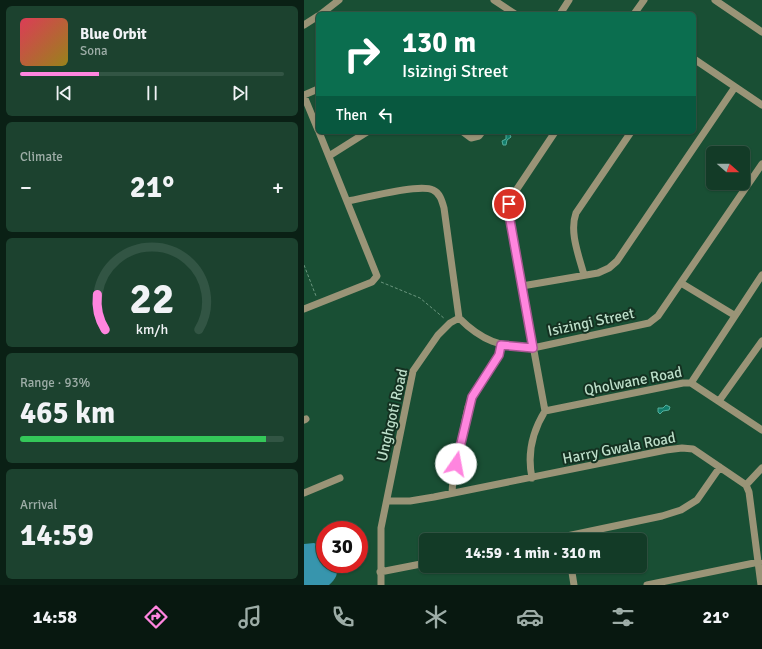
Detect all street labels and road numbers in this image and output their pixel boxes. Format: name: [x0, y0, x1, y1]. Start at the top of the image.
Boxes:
street label: Isizingi Street: [546, 304, 636, 340]
street label: Qholwane Road: [582, 363, 684, 399]
street label: Unghgoti Road: [373, 367, 411, 463]
street label: Harry Gwala Road: [561, 428, 677, 468]

